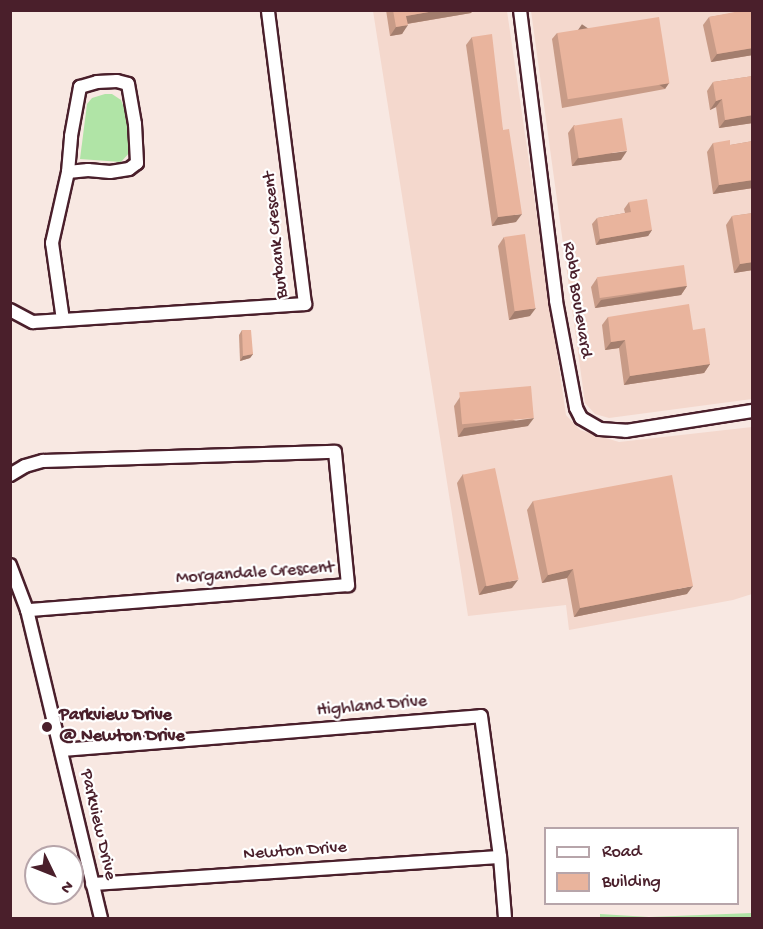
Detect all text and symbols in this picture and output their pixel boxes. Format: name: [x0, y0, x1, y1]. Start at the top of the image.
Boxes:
street label: Burbank Crescent: [260, 170, 294, 300]
street label: Robb Boulevard: [556, 240, 596, 360]
street label: Morgandale Crescent: [175, 558, 335, 590]
street label: Highland Drive: [316, 691, 428, 723]
place label: Parkview Drive @ Newton Drive: [59, 706, 185, 748]
marker: Parkview Drive @ Newton Drive: [40, 720, 54, 734]
street label: Parkview Drive: [74, 768, 120, 882]
legend: [544, 827, 739, 905]
street label: Newton Drive: [243, 838, 347, 866]
text: Road: [602, 842, 641, 863]
north arrow: [24, 845, 84, 905]
text: Building: [602, 872, 661, 893]
text: N: [56, 876, 77, 897]

